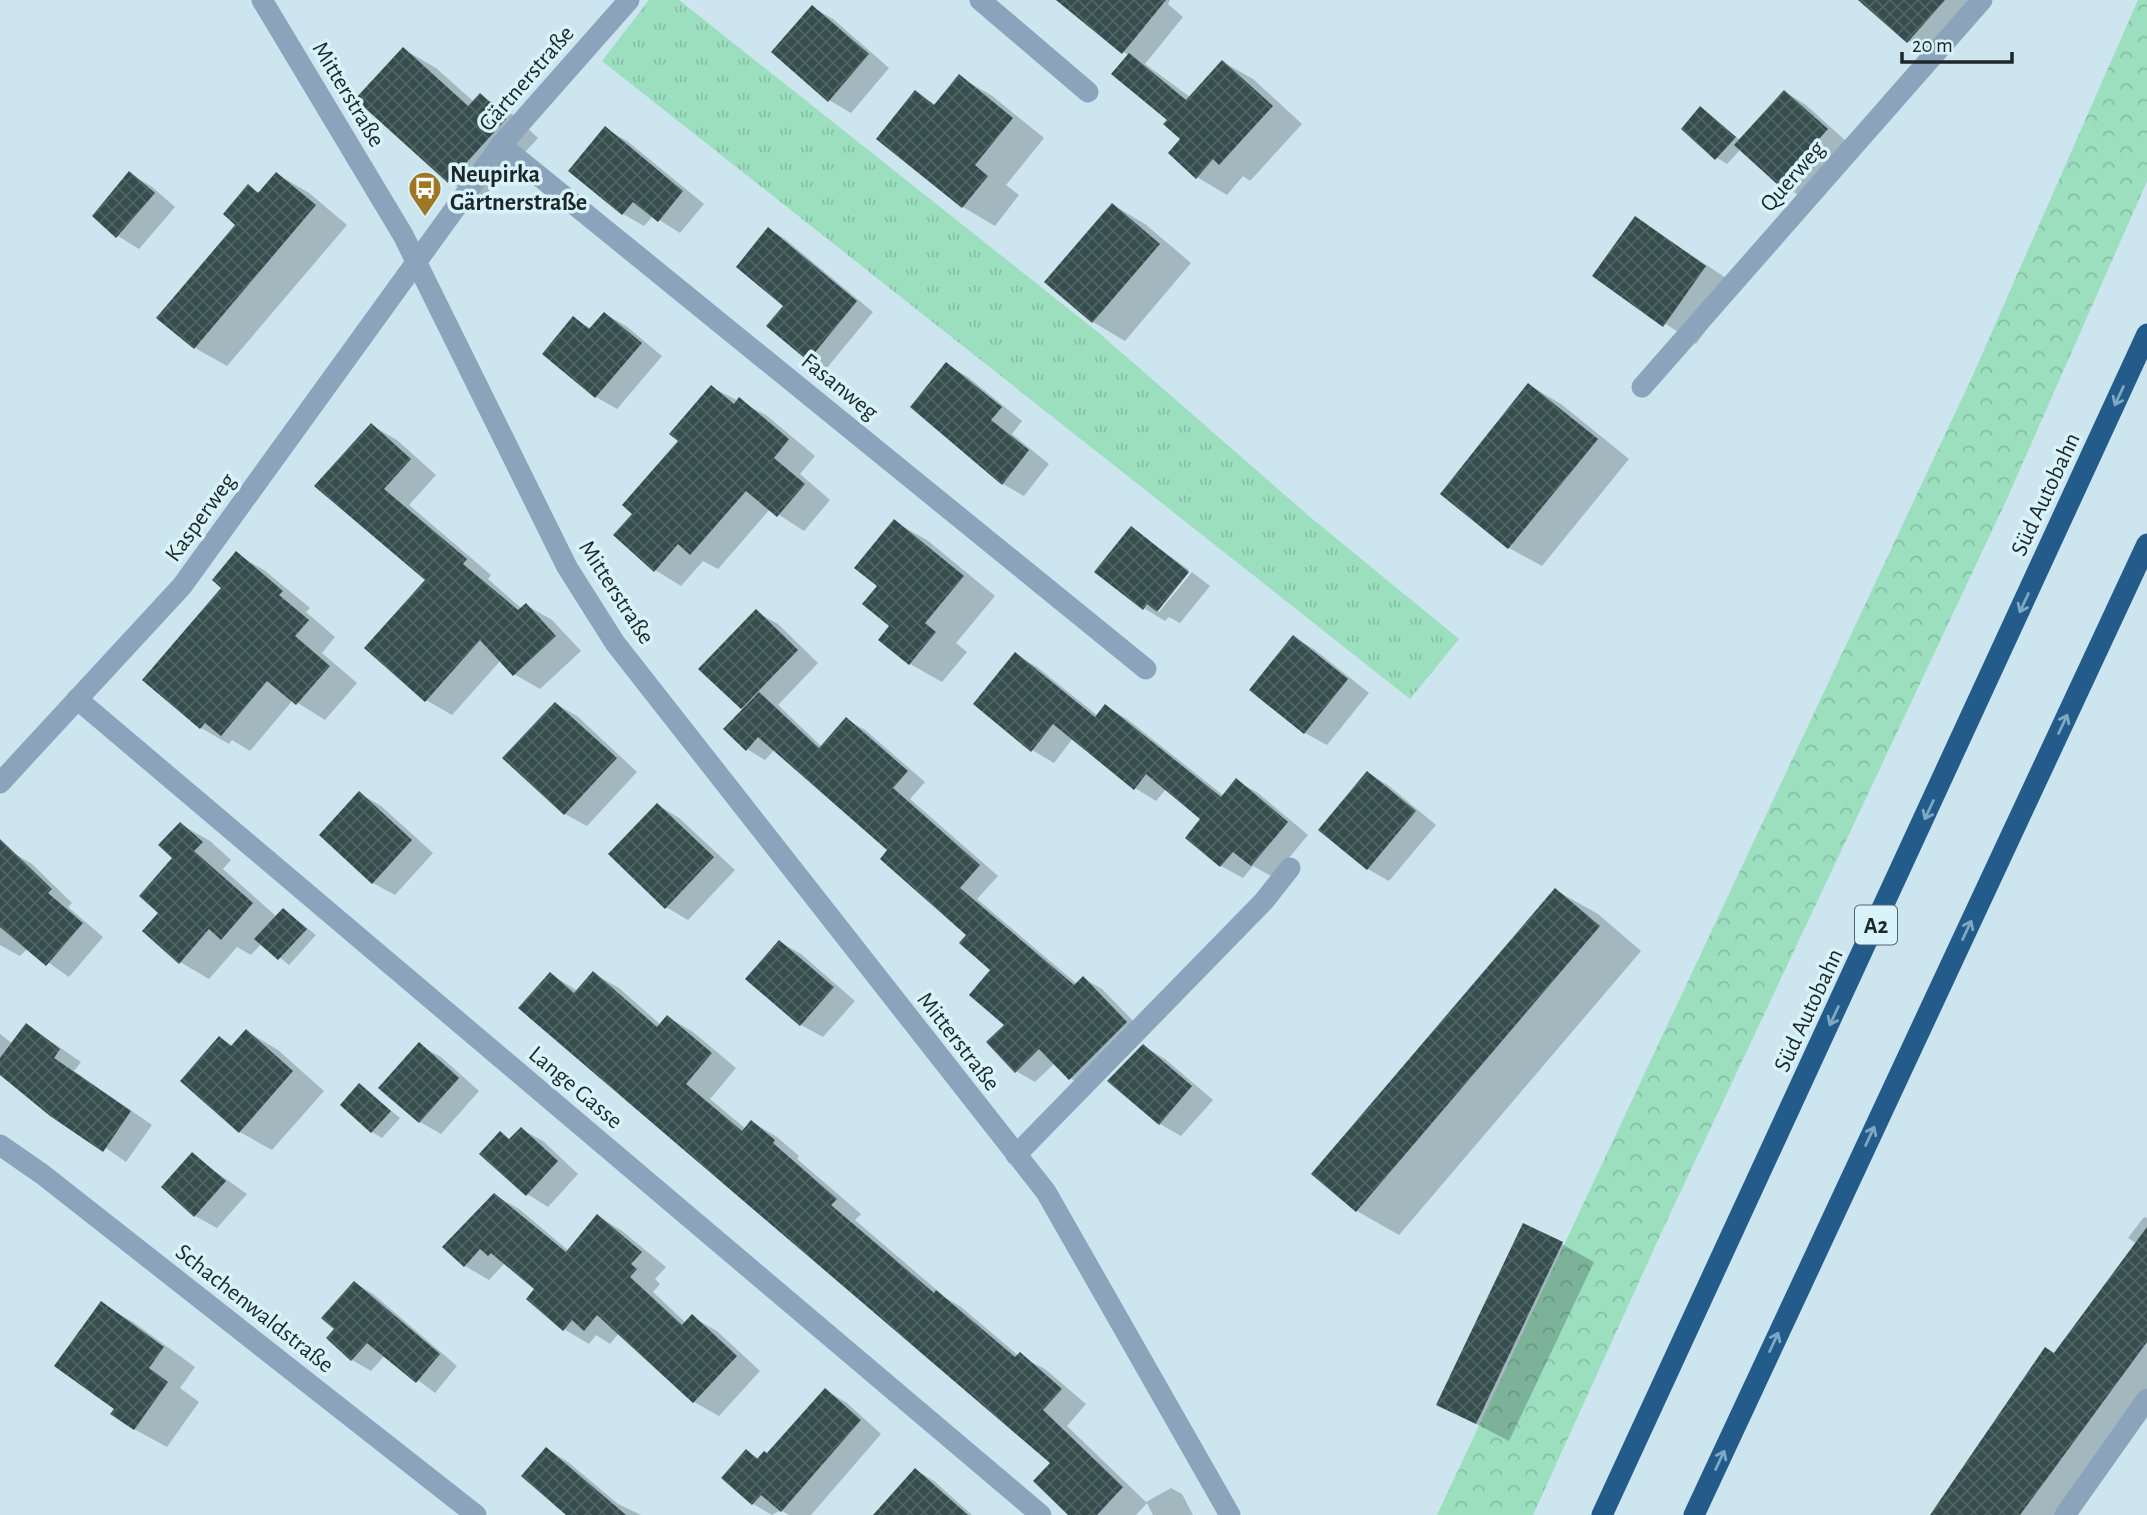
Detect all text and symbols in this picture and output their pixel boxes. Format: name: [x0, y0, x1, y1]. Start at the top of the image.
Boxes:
street label: Gärtnerstraße: [475, 21, 579, 136]
scale bar: [1902, 21, 2012, 65]
text: 20 m: [1912, 35, 1953, 56]
street label: Mitterstraße: [307, 38, 389, 151]
street label: Querweg: [1756, 136, 1830, 217]
place label: Neupirka Gärtnerstraße: [450, 163, 587, 215]
bus stop icon: Neupirka Gärtnerstraße: [406, 169, 444, 218]
street label: Fasanweg: [797, 349, 882, 425]
one-way arrow: [2111, 385, 2125, 406]
street label: Süd Autobahn: [2007, 429, 2085, 560]
street label: Kasperweg: [161, 469, 241, 566]
street label: Mitterstraße: [574, 537, 658, 649]
one-way arrow: [2017, 592, 2030, 613]
one-way arrow: [2057, 714, 2070, 735]
one-way arrow: [1922, 798, 1935, 820]
road number: A2: [1855, 906, 1897, 944]
one-way arrow: [1960, 920, 1974, 941]
street label: Süd Autobahn: [1770, 945, 1848, 1076]
street label: Mitterstraße: [912, 988, 1004, 1096]
one-way arrow: [1827, 1006, 1840, 1027]
street label: Lange Gasse: [524, 1042, 627, 1134]
one-way arrow: [1864, 1126, 1877, 1147]
street label: Schachenwaldstraße: [171, 1240, 338, 1378]
one-way arrow: [1768, 1332, 1781, 1354]
one-way arrow: [1714, 1449, 1727, 1471]

